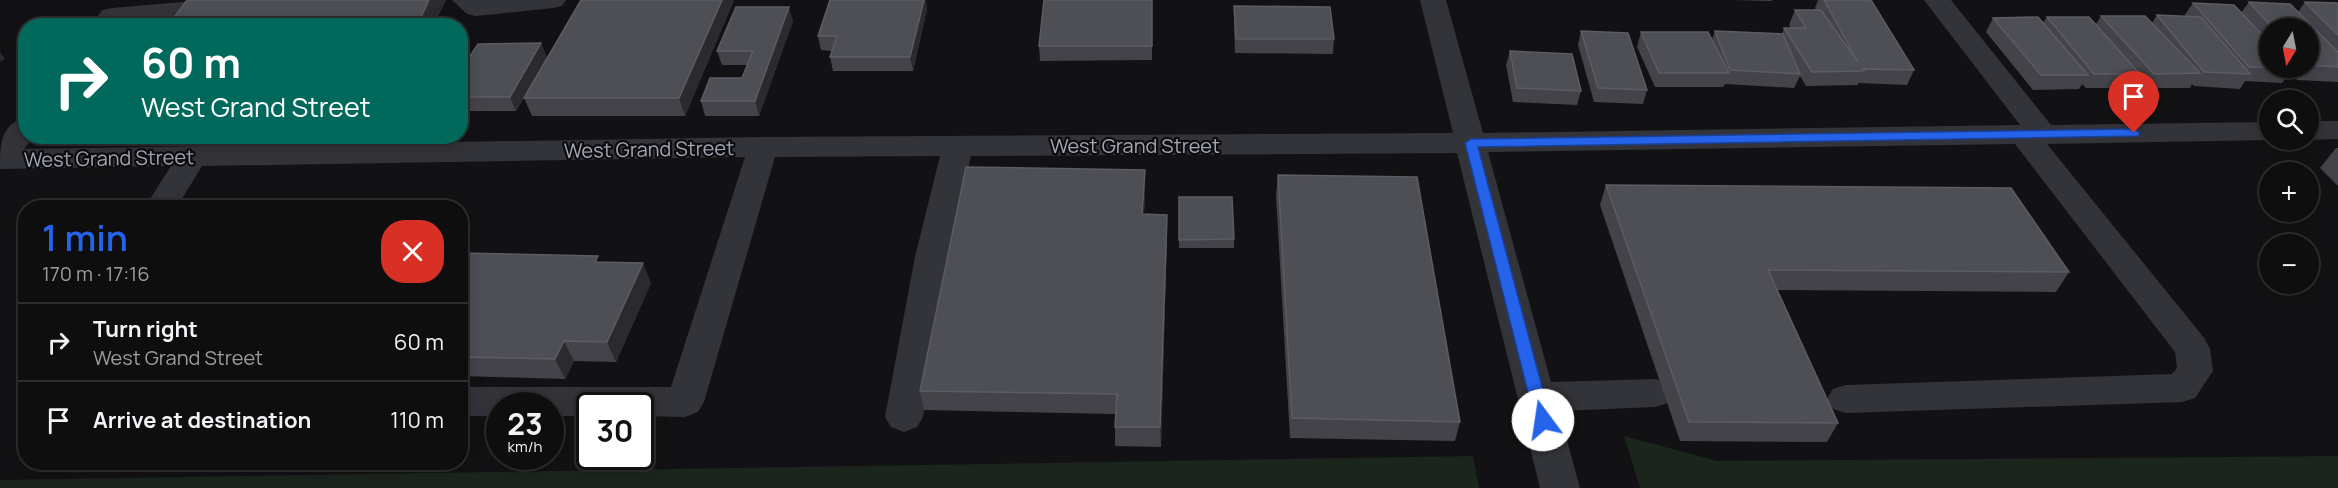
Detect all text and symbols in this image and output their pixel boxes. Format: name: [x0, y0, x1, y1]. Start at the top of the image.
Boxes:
north arrow: [2259, 18, 2319, 78]
map controls: [2259, 18, 2319, 294]
text: 60 m: [141, 33, 241, 91]
icon: right: [42, 42, 120, 120]
pin: [2108, 71, 2159, 133]
icon: arrive: [2117, 80, 2150, 113]
text: West Grand Street: [141, 88, 371, 125]
button: search: [2259, 90, 2319, 150]
street label: West Grand Street: [1050, 132, 1220, 159]
street label: West Grand Street: [564, 134, 734, 164]
street label: West Grand Street: [24, 143, 194, 173]
button: +: [2259, 162, 2319, 222]
text: 1 min: [42, 213, 128, 262]
button: close: [381, 220, 444, 283]
button: −: [2259, 234, 2319, 294]
text: 170 m · 17:16: [42, 260, 150, 287]
text: Turn right: [93, 314, 198, 344]
icon: right: [42, 326, 75, 359]
text: 60 m: [394, 327, 444, 357]
text: West Grand Street: [93, 344, 263, 371]
position arrow: [1511, 388, 1575, 452]
speed limit sign: 30: [576, 392, 654, 470]
text: 23: [507, 403, 543, 444]
icon: arrive: [42, 404, 75, 437]
text: Arrive at destination: [93, 405, 311, 435]
text: 110 m: [390, 405, 444, 435]
text: km/h: [508, 436, 542, 457]

